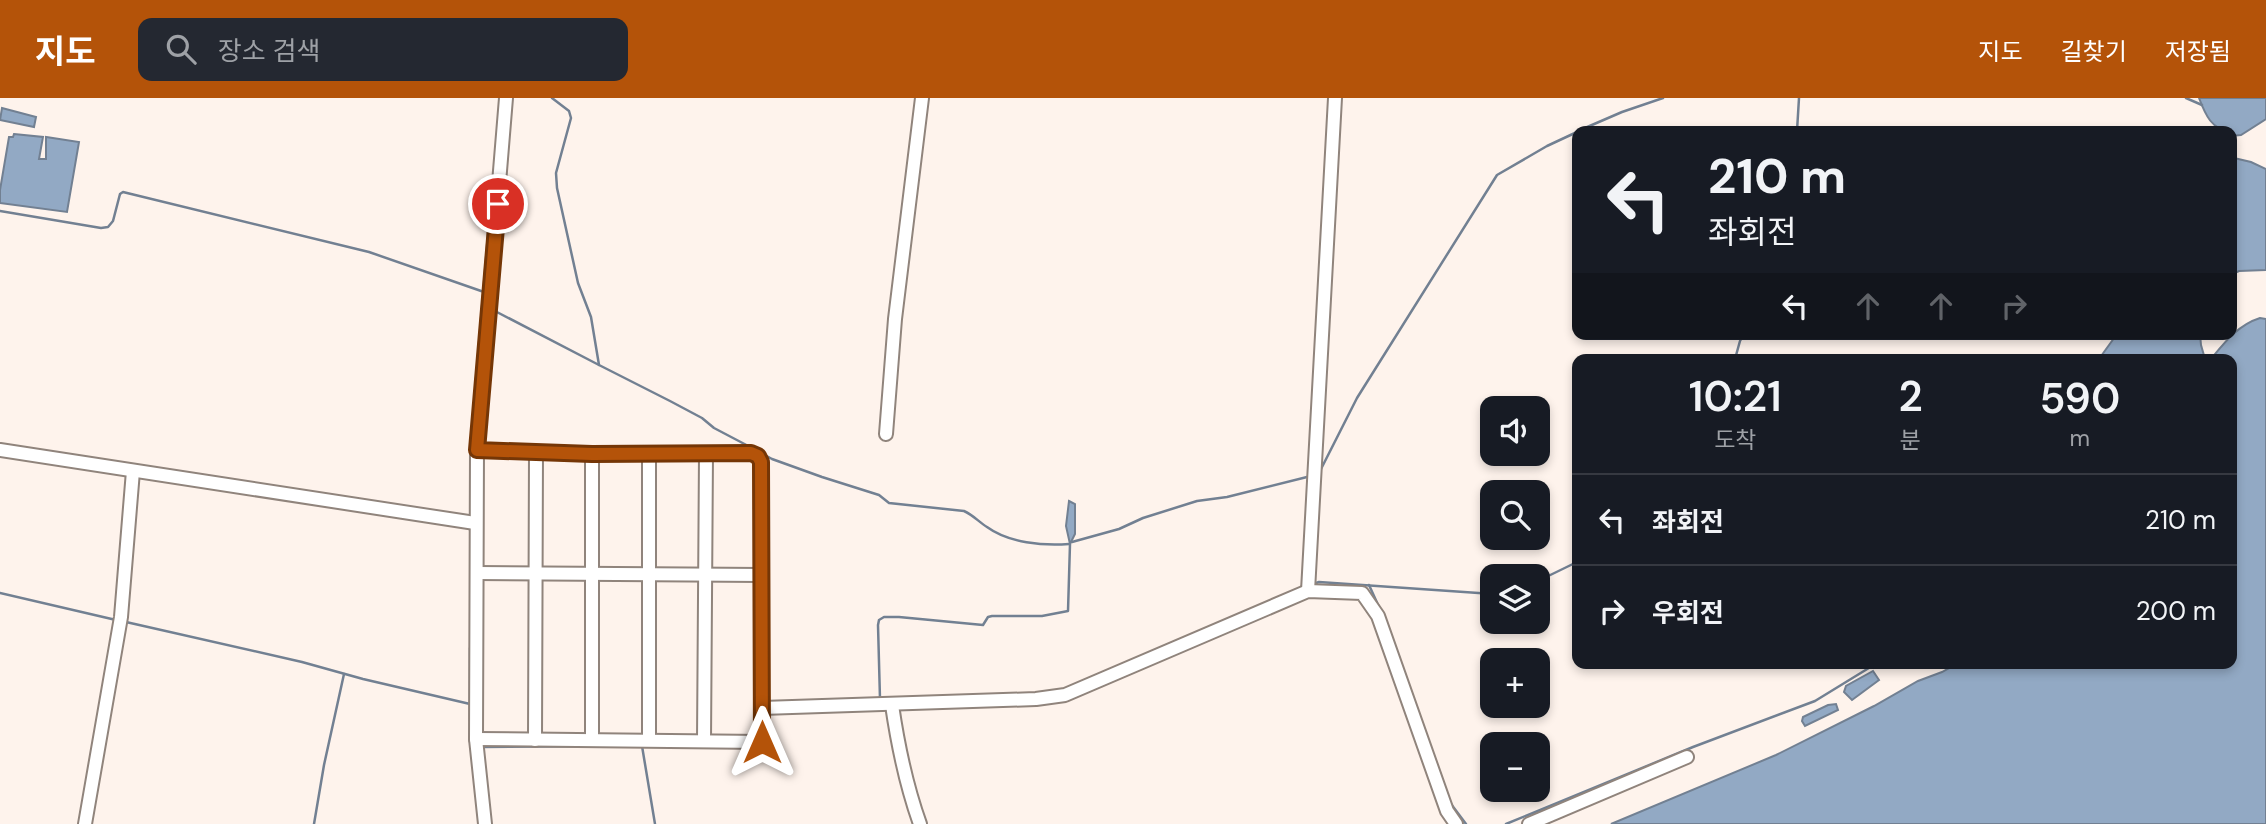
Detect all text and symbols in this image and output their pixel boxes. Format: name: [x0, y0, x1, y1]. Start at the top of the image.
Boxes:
search box: [138, 18, 628, 81]
text: 지도: [35, 30, 96, 73]
icon: search: [162, 30, 200, 68]
text: 장소 검색: [218, 34, 320, 68]
text: 지도: [1978, 36, 2023, 67]
text: 길찾기: [2061, 36, 2127, 67]
text: 저장됨: [2165, 36, 2231, 67]
text: 210 m: [1708, 144, 1846, 208]
icon: left: [1593, 154, 1684, 245]
pin: [468, 174, 528, 234]
icon: arrive: [479, 185, 517, 223]
text: 좌회전: [1708, 211, 1796, 253]
icon: left: [1776, 287, 1814, 325]
icon: ahead: [1849, 287, 1887, 325]
icon: ahead: [1922, 287, 1960, 325]
icon: right: [1995, 287, 2033, 325]
text: 10:21: [1689, 369, 1782, 424]
text: 2: [1898, 369, 1923, 424]
text: 590: [2039, 371, 2120, 426]
map controls: [1480, 396, 1550, 802]
button: sound: [1480, 396, 1550, 466]
text: m: [2070, 423, 2090, 453]
text: 도착: [1714, 425, 1756, 455]
text: 분: [1900, 425, 1921, 455]
button: search: [1480, 480, 1550, 550]
icon: left: [1593, 501, 1631, 539]
text: 210 m: [2145, 503, 2216, 537]
text: 좌회전: [1652, 505, 1724, 539]
button: layers: [1480, 564, 1550, 634]
icon: right: [1593, 592, 1631, 630]
text: 200 m: [2136, 594, 2216, 628]
text: 우회전: [1652, 596, 1724, 630]
button: +: [1480, 648, 1550, 718]
position arrow: [725, 705, 799, 779]
button: −: [1480, 732, 1550, 802]

